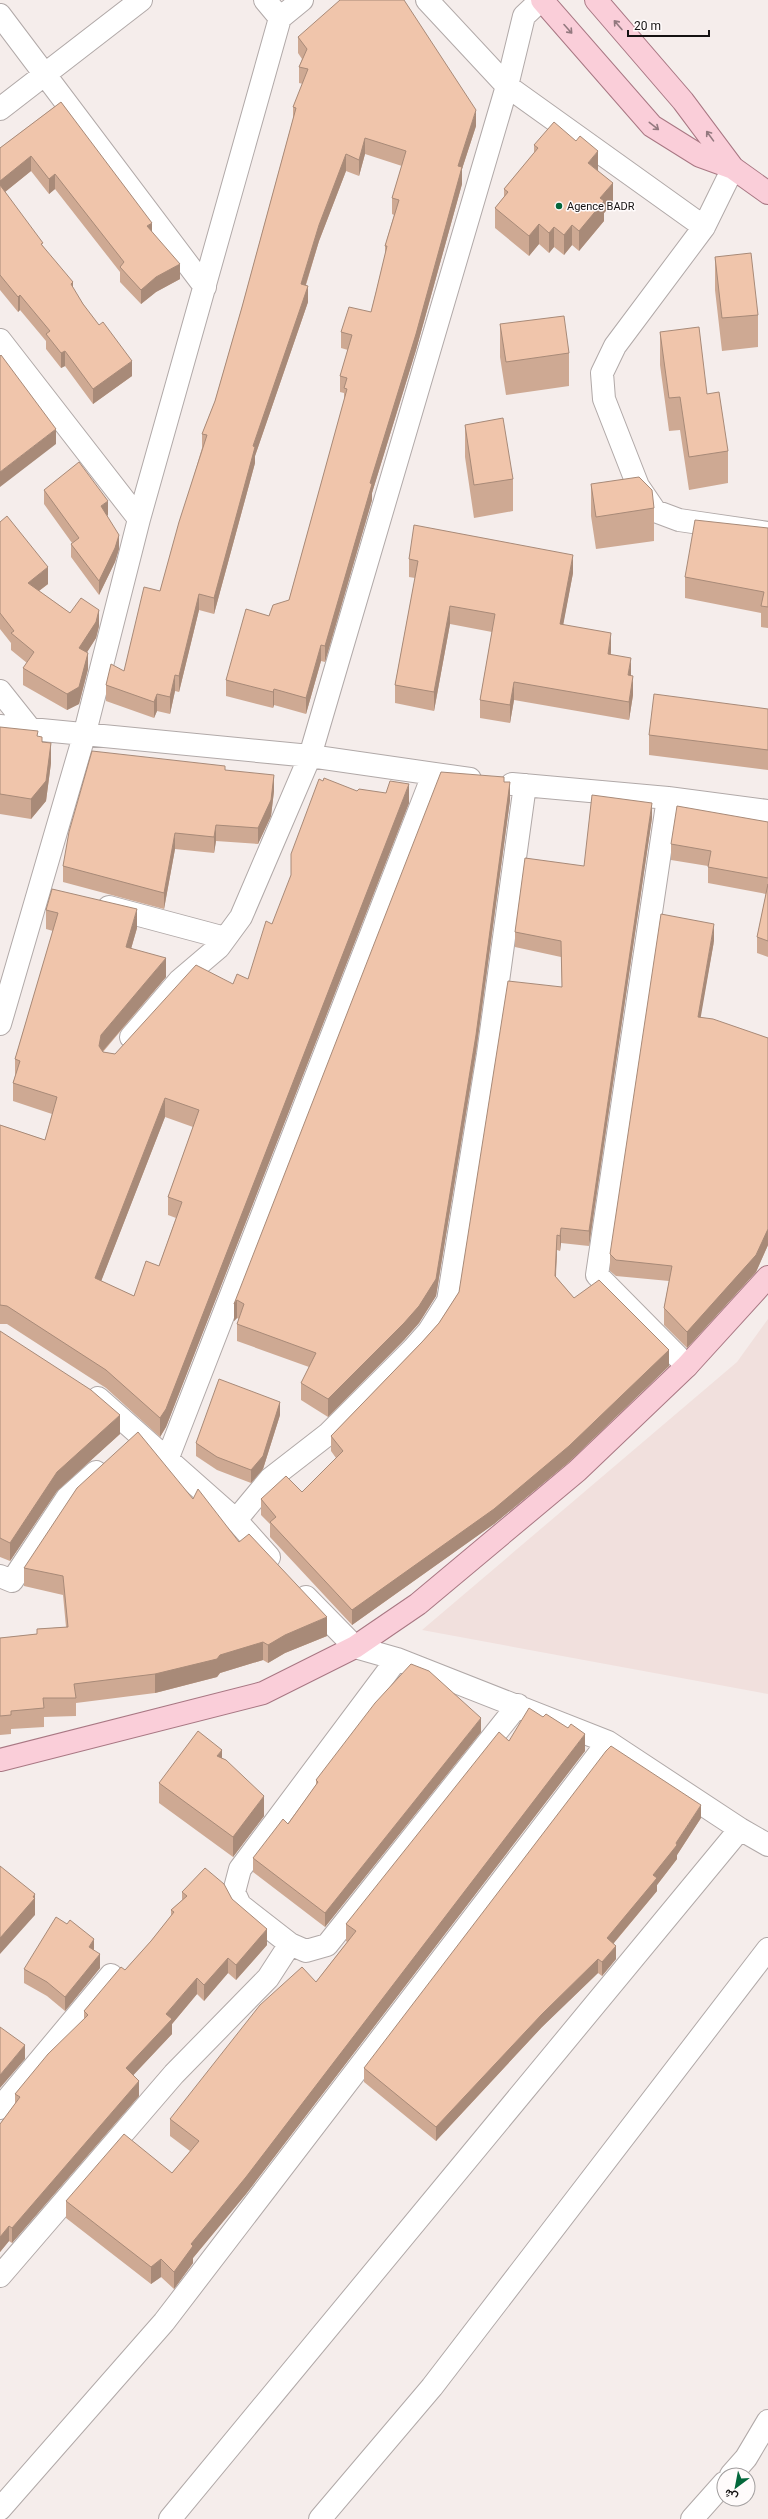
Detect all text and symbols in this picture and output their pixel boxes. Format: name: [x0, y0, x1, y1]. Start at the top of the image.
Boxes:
scale bar: [628, 12, 709, 38]
text: 20 m: [634, 19, 661, 33]
one-way arrow: [614, 20, 623, 31]
one-way arrow: [563, 24, 572, 34]
one-way arrow: [648, 122, 659, 131]
one-way arrow: [706, 131, 714, 142]
place label: Agence BADR: [567, 200, 635, 213]
marker: Agence BADR: [554, 201, 564, 211]
north arrow: [716, 2467, 756, 2507]
text: ش: [722, 2486, 740, 2504]

